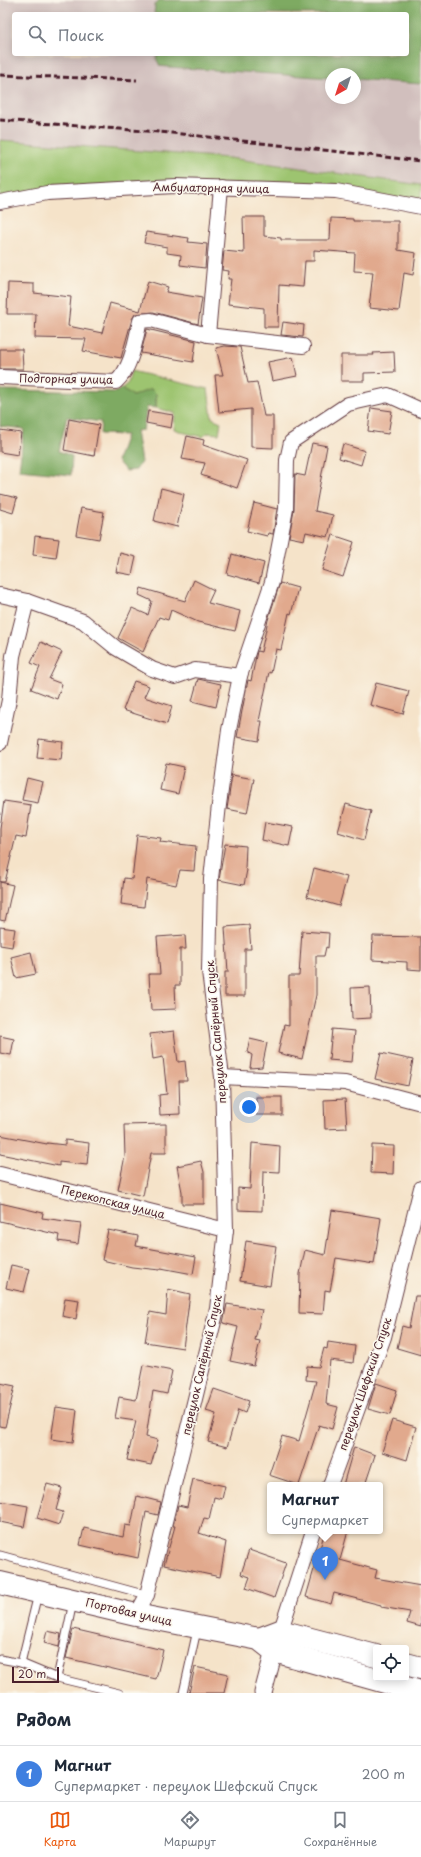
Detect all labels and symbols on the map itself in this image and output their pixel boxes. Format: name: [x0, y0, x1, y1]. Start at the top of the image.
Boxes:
north arrow: [325, 68, 361, 104]
street label: Амбулаторная улица: [153, 178, 270, 197]
street label: Подгорная улица: [19, 369, 113, 388]
street label: переулок Сапёрный Спуск: [201, 959, 230, 1104]
your location: [239, 1097, 259, 1117]
street label: Перекопская улица: [59, 1180, 167, 1223]
street label: переулок Сапёрный Спуск: [177, 1293, 226, 1437]
street label: переулок Шефский Спуск: [334, 1315, 395, 1453]
pin: 1: [312, 1547, 338, 1580]
street label: Портовая улица: [84, 1593, 174, 1630]
scale bar: [12, 1665, 59, 1684]

